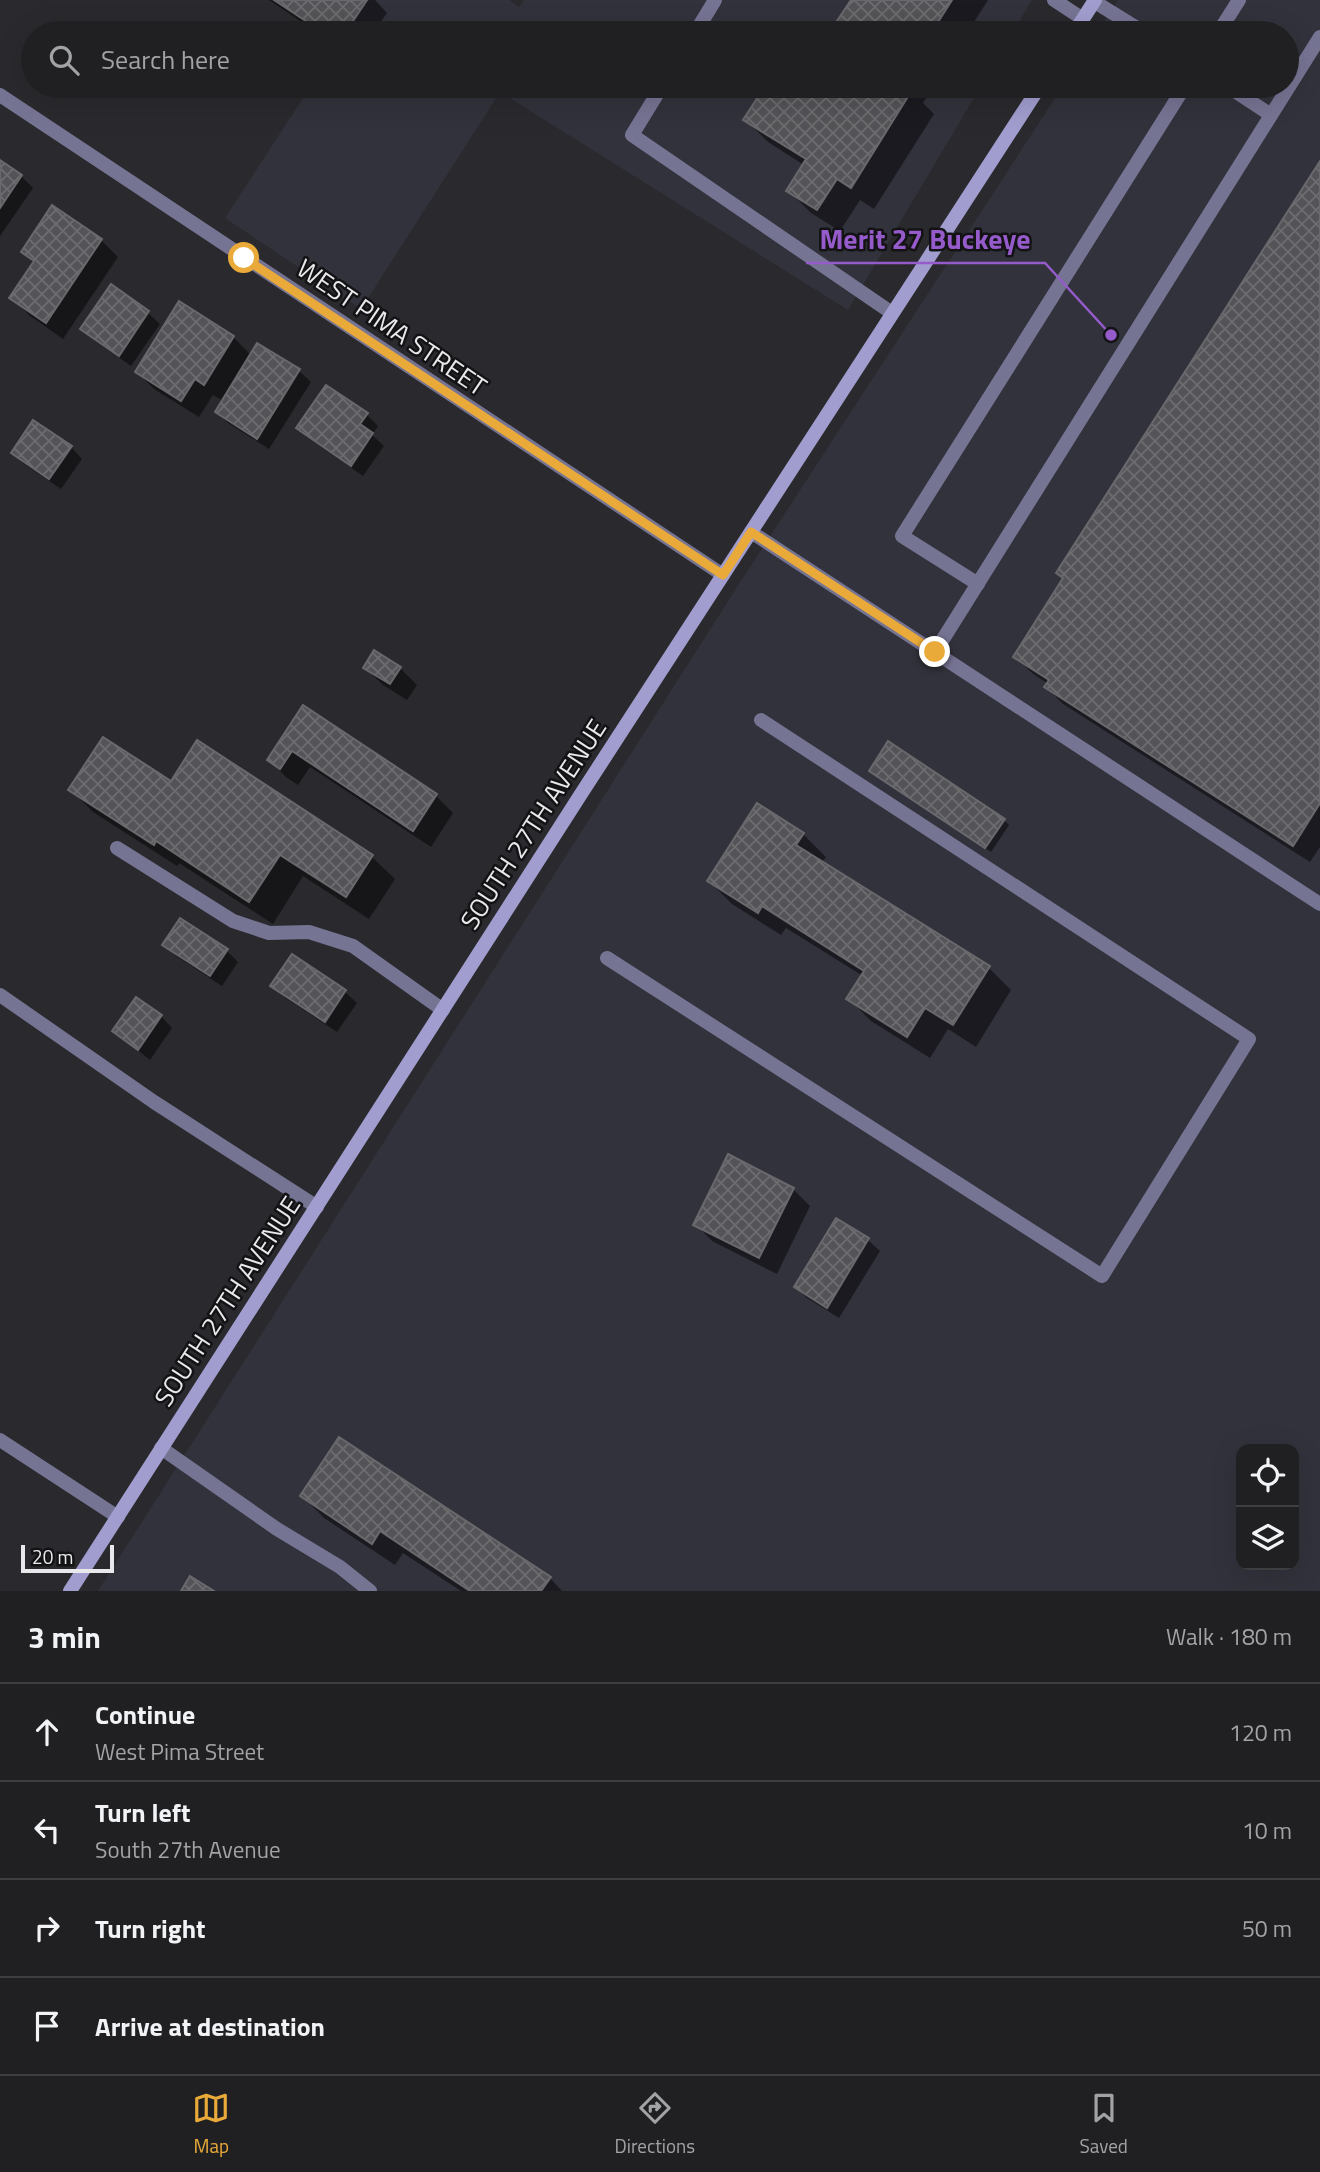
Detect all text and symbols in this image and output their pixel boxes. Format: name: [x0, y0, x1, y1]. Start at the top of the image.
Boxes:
search box: [21, 21, 1299, 98]
text: Search here: [101, 40, 230, 79]
icon: search: [45, 41, 83, 79]
callout: Merit 27 Buckeye: [806, 214, 1045, 263]
text: Merit 27 Buckeye: [820, 217, 1030, 260]
route start: [228, 242, 259, 273]
street label: WEST PIMA STREET: [289, 249, 495, 405]
route end: [919, 636, 950, 667]
street label: SOUTH 27TH AVENUE: [450, 711, 616, 937]
street label: SOUTH 27TH AVENUE: [144, 1188, 310, 1414]
map controls: [1236, 1444, 1299, 1570]
button: locate: [1236, 1444, 1299, 1507]
button: layers: [1236, 1507, 1299, 1570]
scale bar: [21, 1542, 114, 1574]
text: 20 m: [32, 1542, 73, 1571]
text: 3 min: [28, 1614, 101, 1660]
text: Walk · 180 m: [1166, 1619, 1292, 1654]
text: Continue: [95, 1695, 195, 1734]
icon: ahead: [28, 1713, 66, 1751]
text: 120 m: [1229, 1715, 1292, 1750]
text: West Pima Street: [95, 1734, 264, 1769]
text: Turn left: [95, 1793, 190, 1832]
icon: left: [28, 1811, 66, 1849]
text: 10 m: [1242, 1813, 1292, 1848]
text: South 27th Avenue: [95, 1832, 281, 1867]
icon: right: [28, 1909, 66, 1947]
text: Turn right: [95, 1909, 206, 1948]
text: 50 m: [1242, 1911, 1292, 1946]
icon: arrive: [28, 2007, 66, 2045]
text: Arrive at destination: [95, 2007, 325, 2046]
tab: Map: [192, 2089, 230, 2160]
tab: Directions: [615, 2089, 695, 2160]
tab: Saved: [1079, 2089, 1128, 2160]

